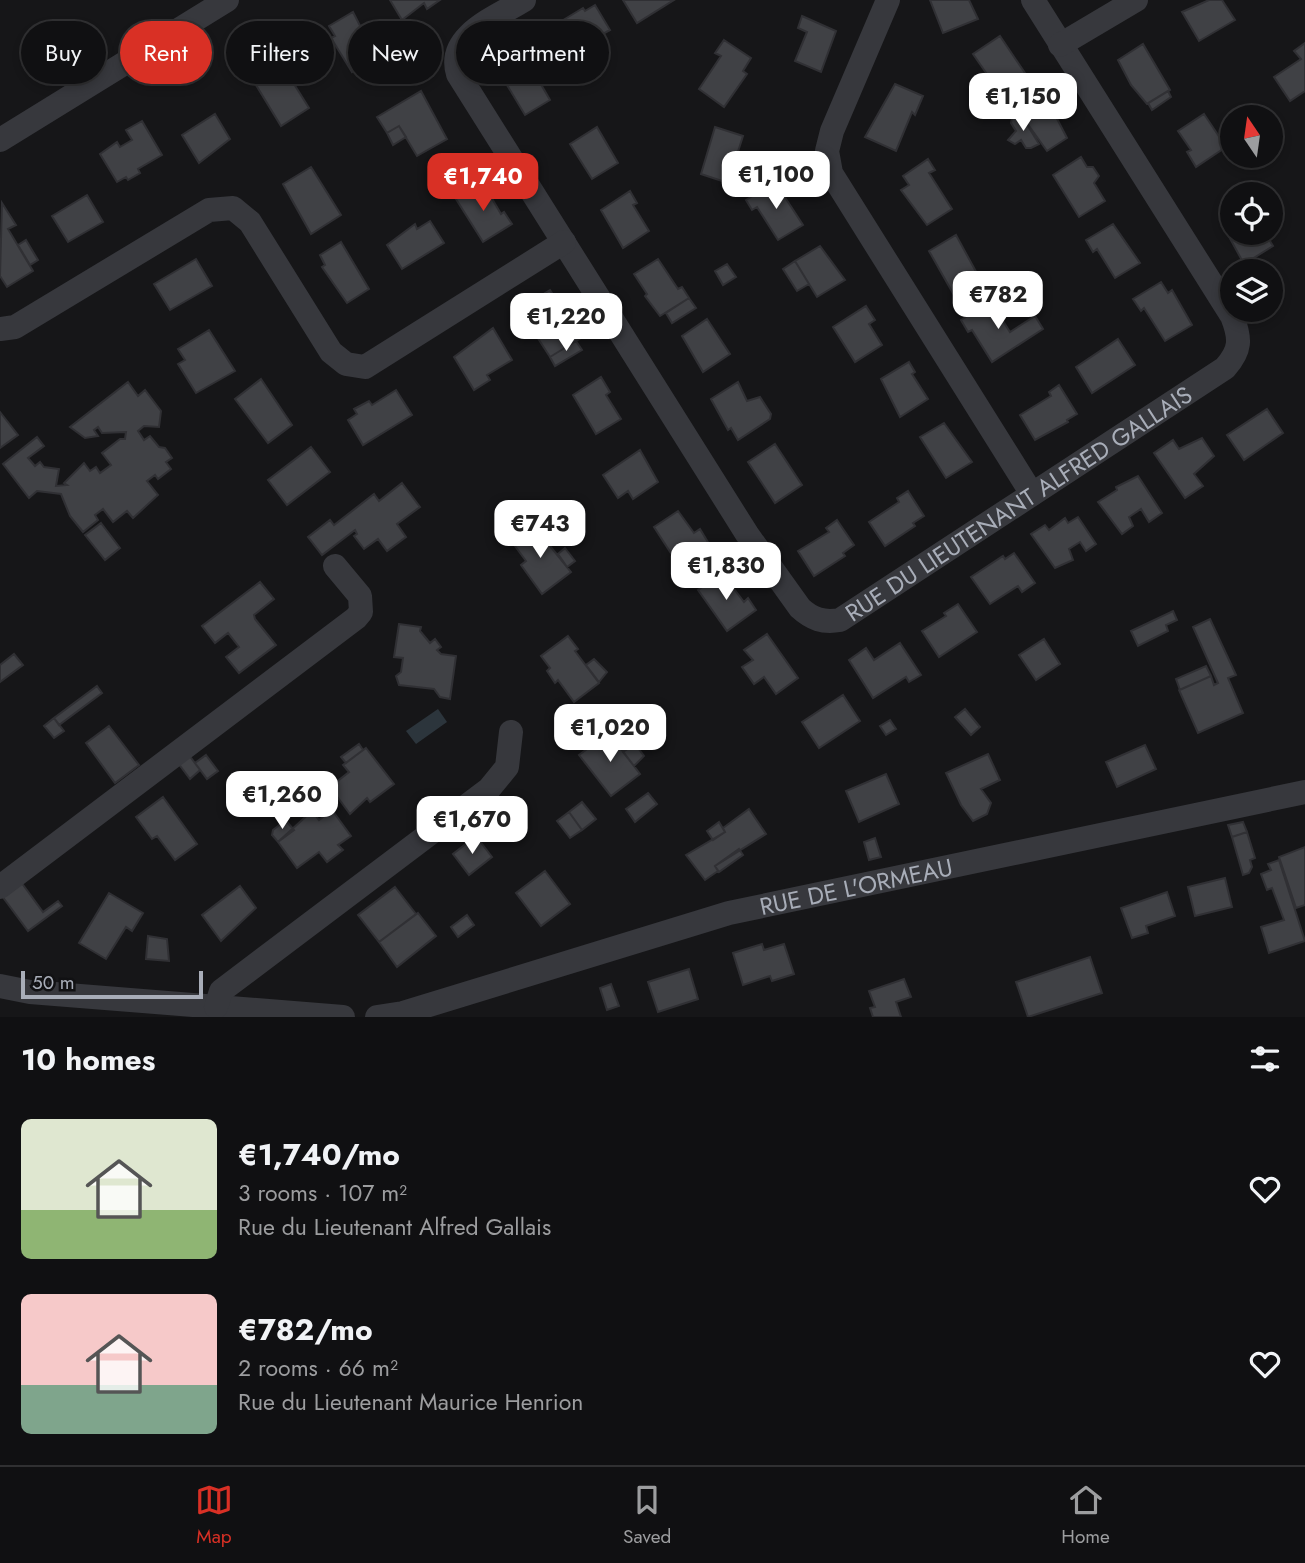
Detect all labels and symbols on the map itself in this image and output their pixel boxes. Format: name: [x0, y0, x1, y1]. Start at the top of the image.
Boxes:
pin: €1,150: [966, 74, 1080, 133]
north arrow: [1220, 105, 1283, 168]
pin: €1,100: [719, 152, 833, 211]
pin: €1,740: [426, 154, 540, 213]
pin: €782: [957, 272, 1039, 331]
pin: €1,220: [509, 294, 623, 353]
street label: RUE DU LIEUTENANT ALFRED GALLAIS: [838, 377, 1199, 630]
pin: €743: [499, 500, 581, 560]
pin: €1,830: [669, 542, 783, 602]
pin: €1,020: [553, 704, 667, 764]
pin: €1,260: [225, 772, 339, 831]
pin: €1,670: [415, 796, 529, 856]
street label: RUE DE L'ORMEAU: [756, 849, 956, 924]
scale bar: [21, 968, 203, 1000]

